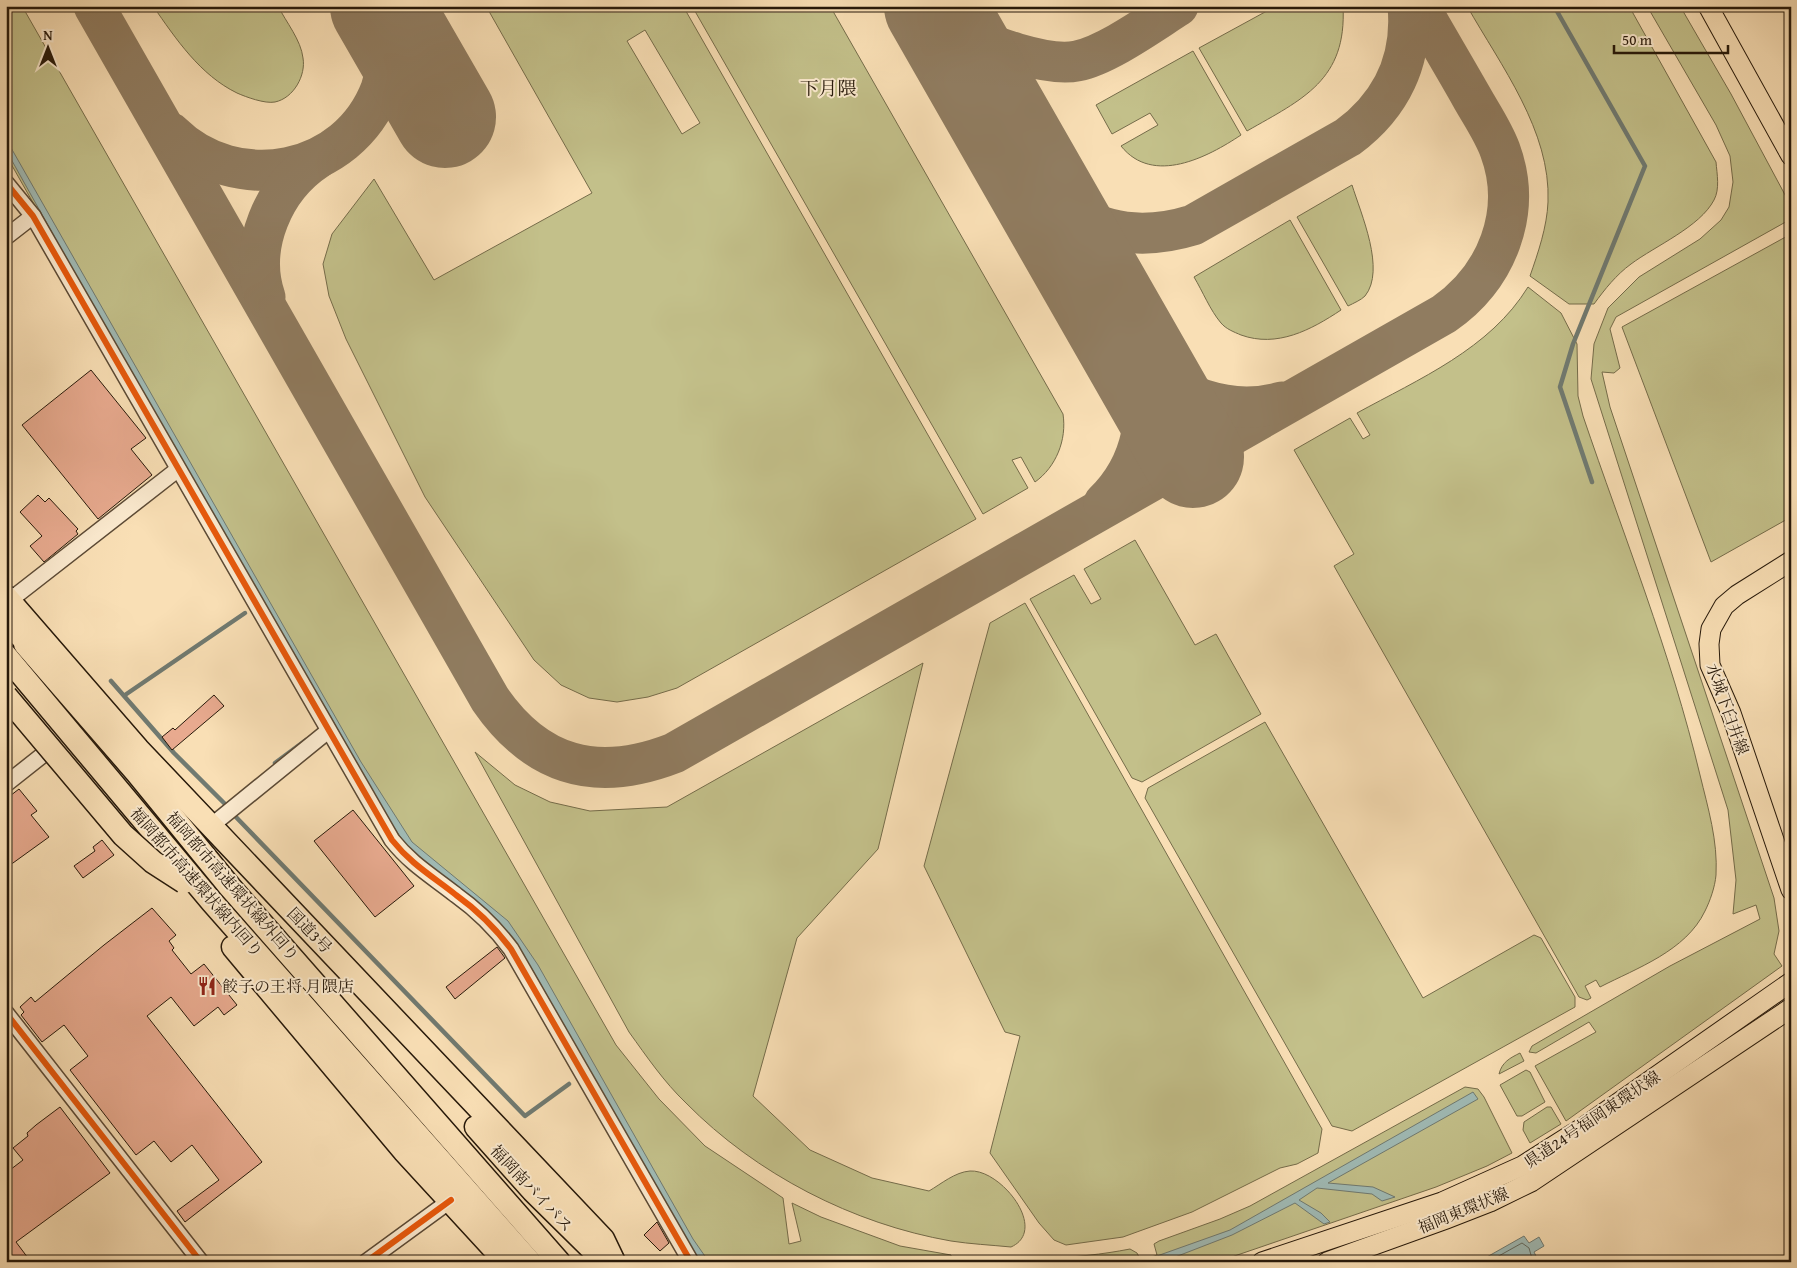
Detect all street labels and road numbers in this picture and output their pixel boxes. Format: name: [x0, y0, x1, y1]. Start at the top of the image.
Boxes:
street label: 水城下臼井線: [1700, 660, 1756, 758]
street label: 福岡都市高速環状線内回り: [125, 802, 269, 962]
street label: 福岡都市高速環状線外回り: [161, 806, 305, 966]
street label: 国道3号: [282, 902, 338, 958]
street label: 県道24号福岡東環状線: [1519, 1064, 1665, 1174]
street label: 福岡南バイパス: [485, 1139, 579, 1237]
street label: 福岡東環状線: [1414, 1181, 1512, 1239]

